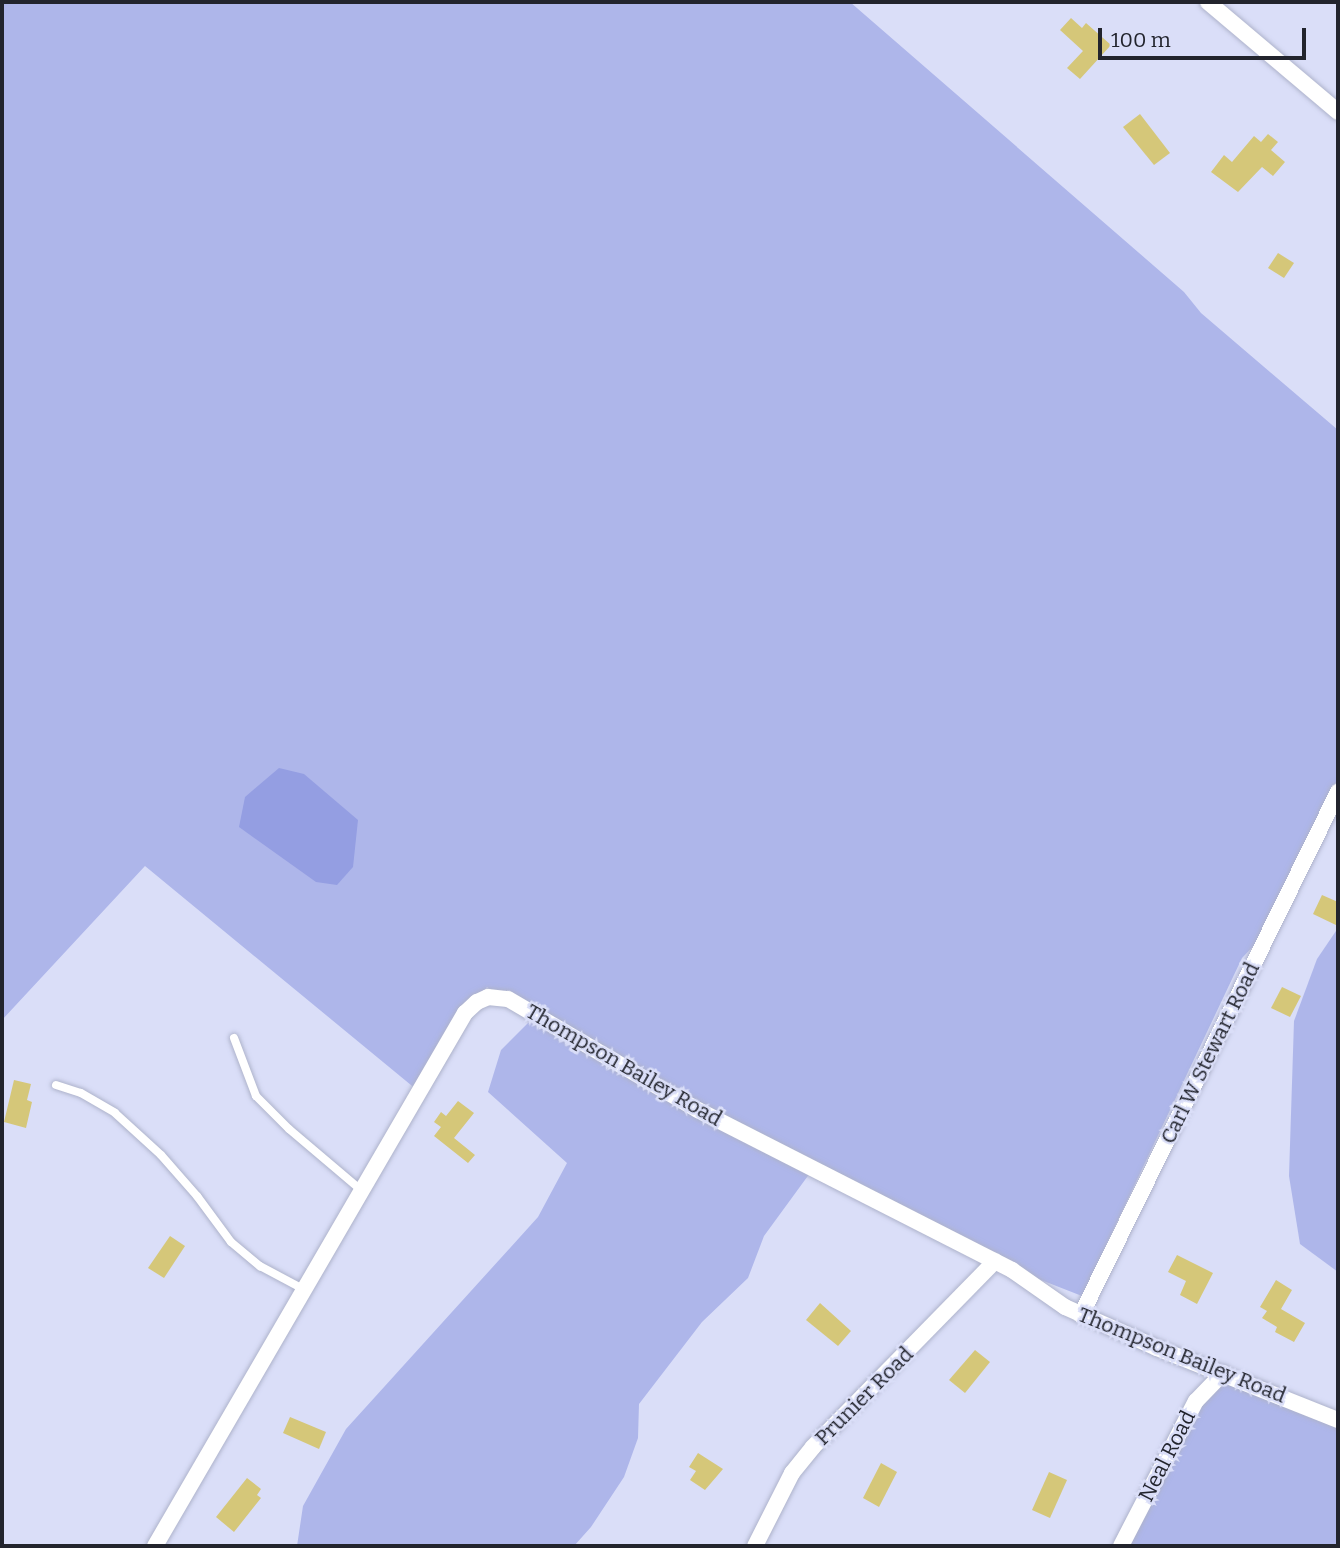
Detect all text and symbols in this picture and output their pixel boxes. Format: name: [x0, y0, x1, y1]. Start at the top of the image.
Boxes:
scale bar: [1102, 14, 1310, 58]
text: 100 m: [1111, 27, 1171, 53]
street label: Carl W Stewart Road: [1155, 958, 1265, 1148]
street label: Thompson Bailey Road: [522, 999, 726, 1131]
street label: Thompson Bailey Road: [1074, 1302, 1290, 1408]
street label: Prunier Road: [810, 1342, 918, 1450]
street label: Neal Road: [1133, 1406, 1201, 1506]

